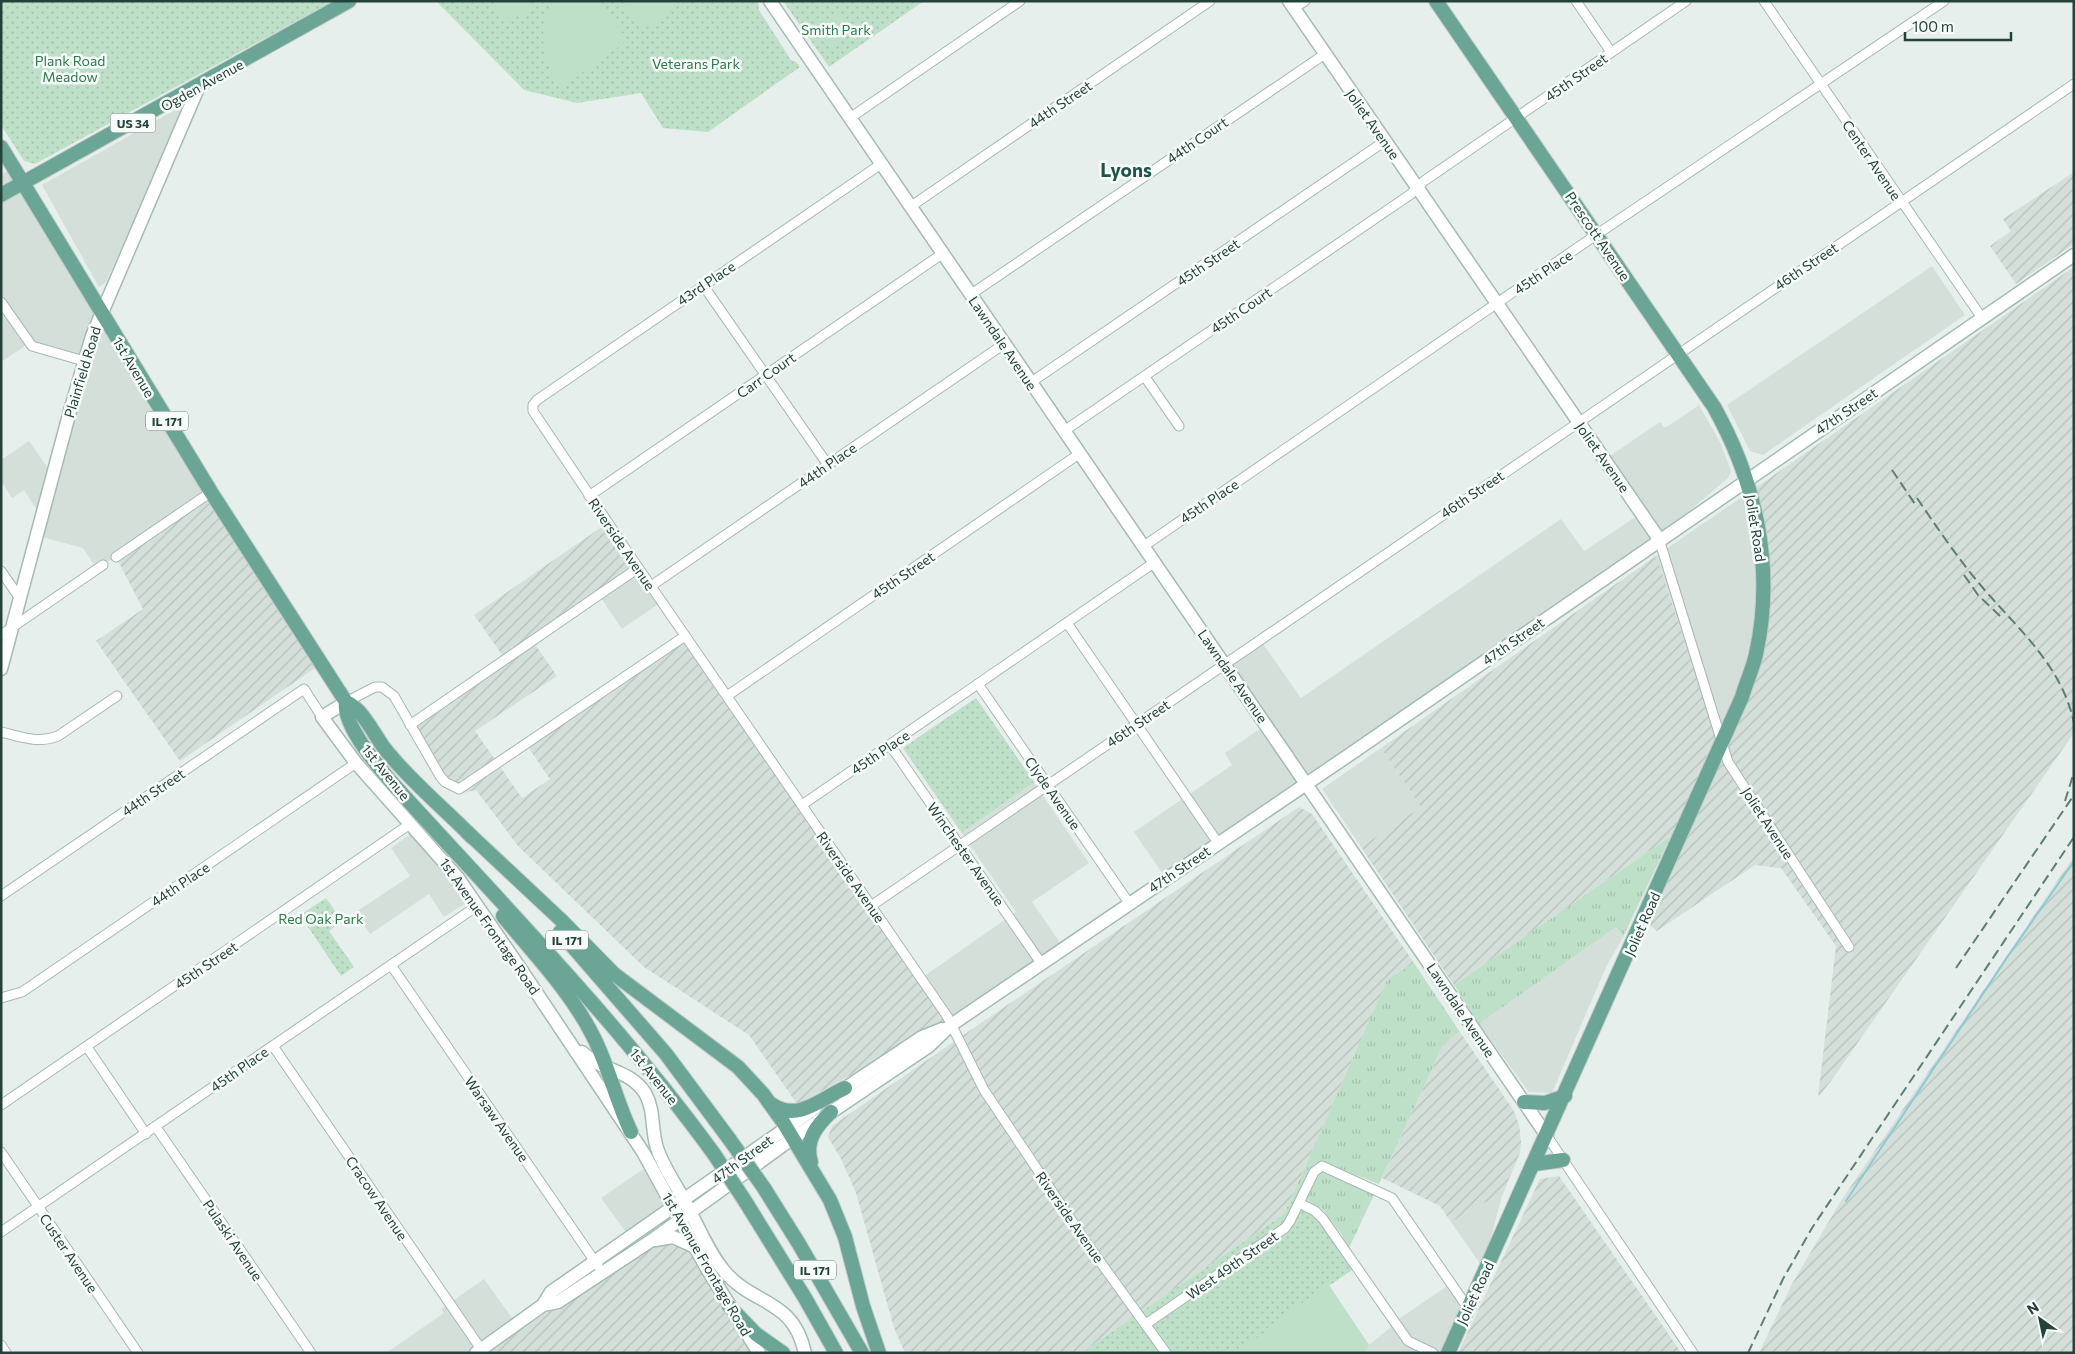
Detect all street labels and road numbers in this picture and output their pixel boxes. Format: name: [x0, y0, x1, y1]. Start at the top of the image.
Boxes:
street label: 45th Street: [1541, 49, 1611, 105]
street label: Ogden Avenue: [158, 55, 246, 115]
street label: 44th Street: [1025, 76, 1095, 131]
street label: Joliet Avenue: [1343, 86, 1403, 162]
street label: 44th Court: [1163, 113, 1231, 167]
road number: US 34: [110, 114, 156, 132]
street label: Center Avenue: [1839, 117, 1905, 203]
street label: Prescott Avenue: [1562, 188, 1634, 284]
street label: 45th Street: [1173, 235, 1243, 289]
street label: 46th Street: [1771, 238, 1841, 293]
street label: 45th Place: [1511, 246, 1575, 298]
street label: 43rd Place: [674, 257, 738, 309]
street label: 45th Court: [1207, 283, 1275, 337]
street label: Lawndale Avenue: [965, 293, 1041, 393]
street label: Plainfield Road: [60, 324, 104, 420]
street label: 1st Avenue: [109, 334, 159, 400]
street label: Carr Court: [733, 348, 799, 401]
street label: 47th Street: [1812, 384, 1881, 438]
road number: IL 171: [146, 412, 188, 431]
street label: Joliet Avenue: [1573, 419, 1633, 495]
street label: 44th Place: [795, 439, 859, 491]
street label: 46th Street: [1437, 466, 1507, 521]
street label: 45th Place: [1177, 475, 1241, 527]
street label: Joliet Road: [1742, 493, 1770, 563]
street label: Riverside Avenue: [585, 495, 659, 593]
street label: 45th Street: [868, 548, 938, 602]
street label: 47th Street: [1479, 613, 1547, 668]
street label: Lawndale Avenue: [1194, 626, 1272, 726]
street label: 46th Street: [1103, 695, 1173, 750]
street label: 45th Place: [848, 726, 912, 778]
street label: 1st Avenue: [358, 740, 414, 804]
street label: Clyde Avenue: [1022, 753, 1084, 833]
street label: 44th Street: [118, 764, 188, 819]
street label: Joliet Avenue: [1739, 784, 1797, 862]
street label: Winchester Avenue: [924, 799, 1008, 909]
street label: Riverside Avenue: [813, 828, 889, 926]
street label: 47th Street: [1145, 842, 1214, 896]
street label: 1st Avenue Frontage Road: [436, 854, 544, 998]
street label: 44th Place: [147, 858, 213, 910]
street label: Joliet Road: [1620, 889, 1664, 959]
road number: IL 171: [546, 930, 588, 950]
street label: 45th Street: [171, 938, 241, 992]
street label: Lawndale Avenue: [1423, 960, 1499, 1060]
street label: 45th Place: [207, 1043, 271, 1095]
street label: 1st Avenue: [626, 1044, 682, 1108]
street label: Warsaw Avenue: [461, 1073, 533, 1165]
street label: 47th Street: [708, 1131, 776, 1187]
street label: Cracow Avenue: [343, 1153, 411, 1243]
street label: Riverside Avenue: [1032, 1168, 1108, 1266]
street label: 1st Avenue Frontage Road: [659, 1189, 755, 1339]
street label: Pulaski Avenue: [200, 1196, 266, 1284]
street label: Custer Avenue: [36, 1210, 102, 1296]
street label: West 49th Street: [1183, 1227, 1281, 1303]
street label: Joliet Road: [1453, 1259, 1497, 1327]
road number: IL 171: [794, 1260, 836, 1280]

